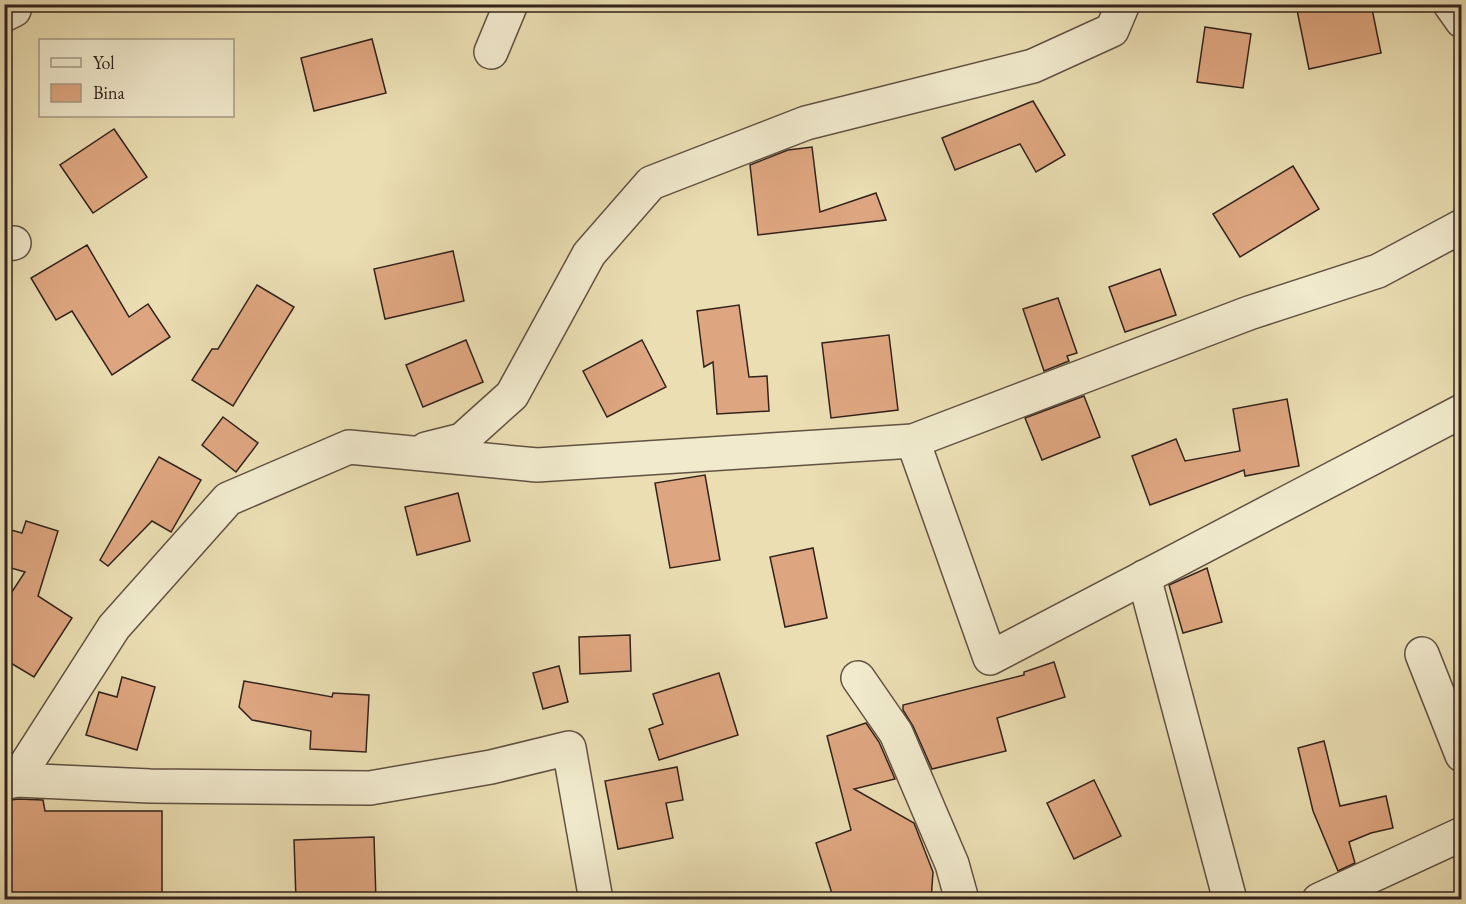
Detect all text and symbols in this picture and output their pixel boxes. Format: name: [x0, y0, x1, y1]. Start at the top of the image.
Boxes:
legend: [39, 39, 234, 117]
text: Yol: [93, 51, 115, 74]
text: Bina: [93, 81, 125, 104]

